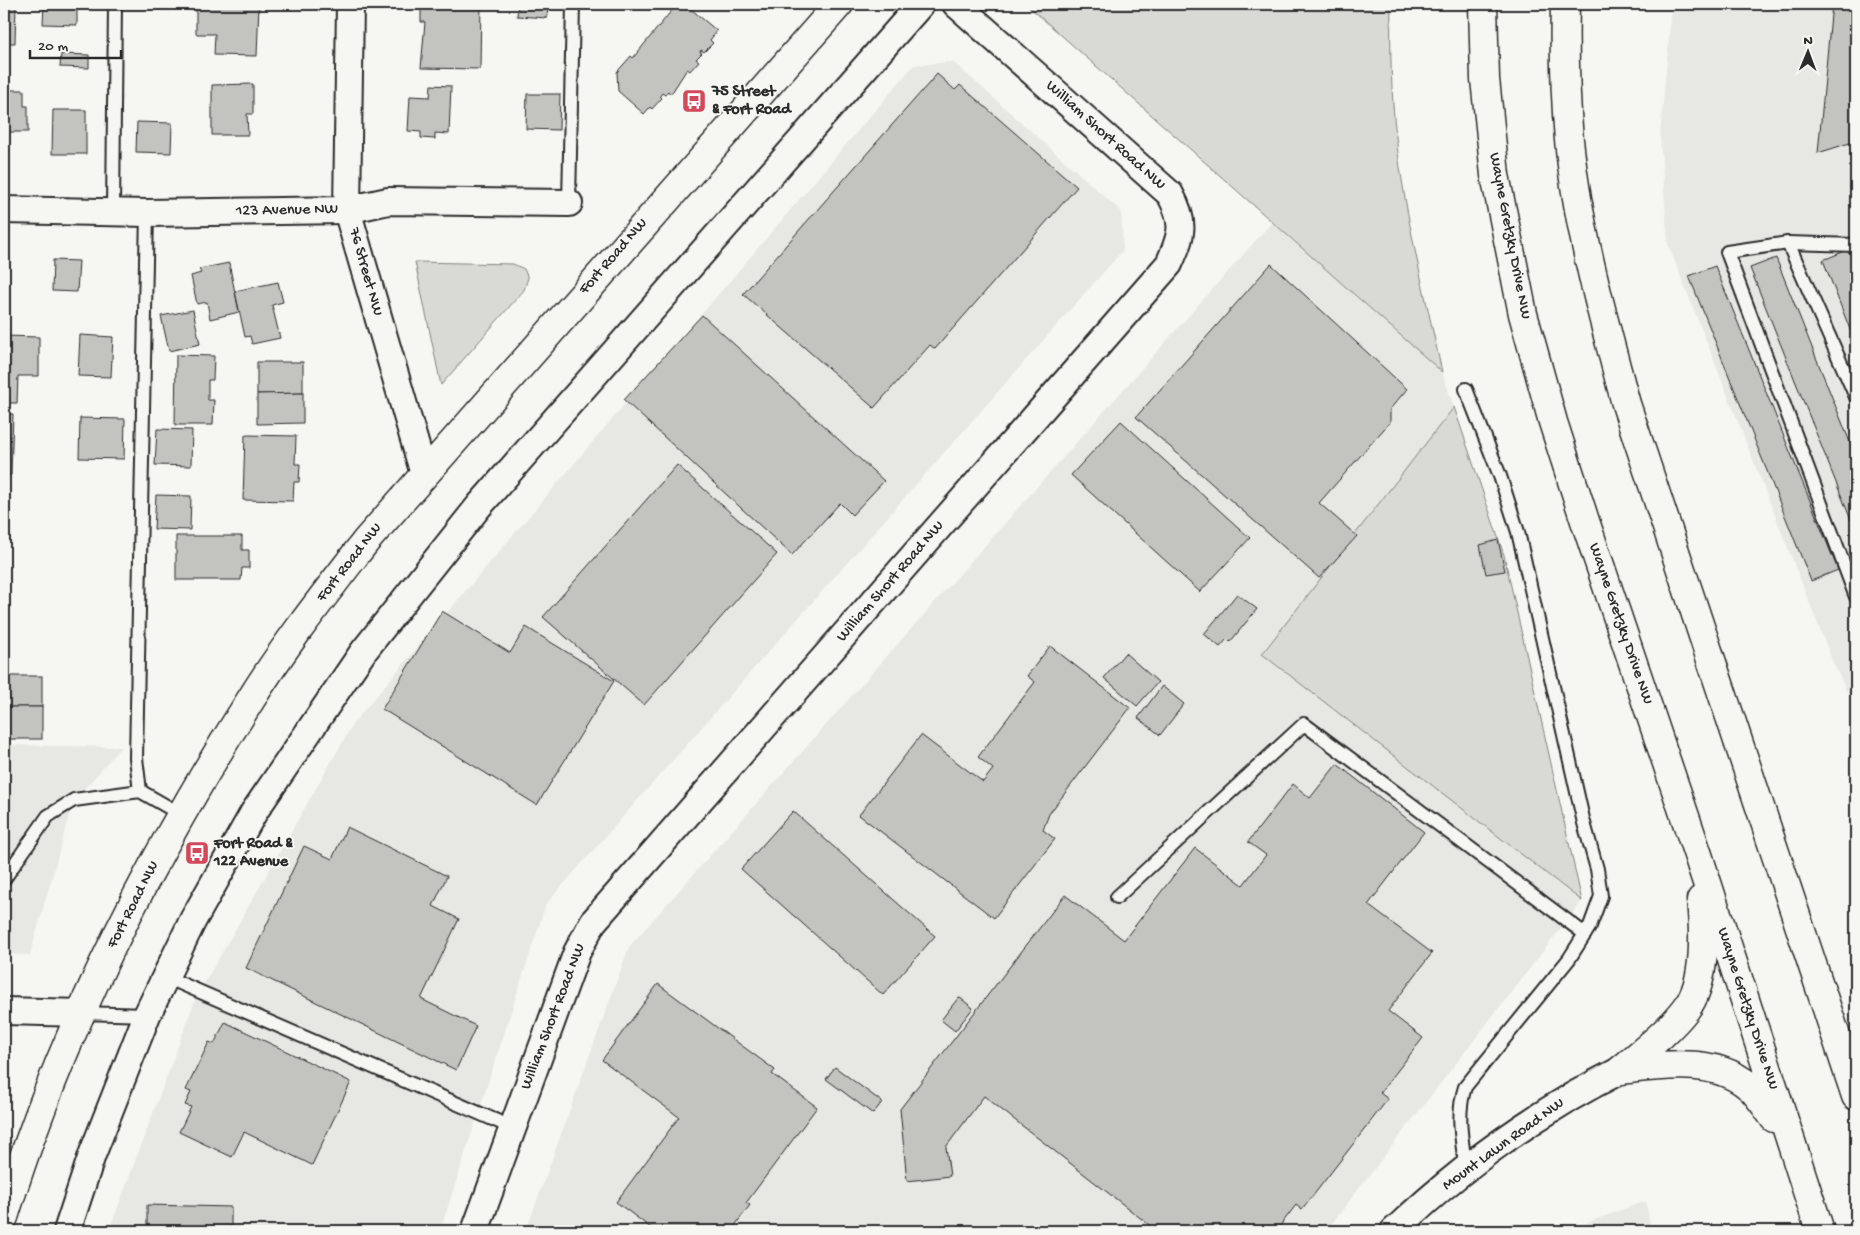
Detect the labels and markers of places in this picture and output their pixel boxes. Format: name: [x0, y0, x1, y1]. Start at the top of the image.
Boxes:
place label: 75 Street & Fort Road: [711, 83, 792, 120]
bus stop icon: 75 Street & Fort Road: [681, 88, 707, 114]
place label: Fort Road & 122 Avenue: [213, 835, 293, 872]
bus stop icon: Fort Road & 122 Avenue: [184, 840, 210, 866]

